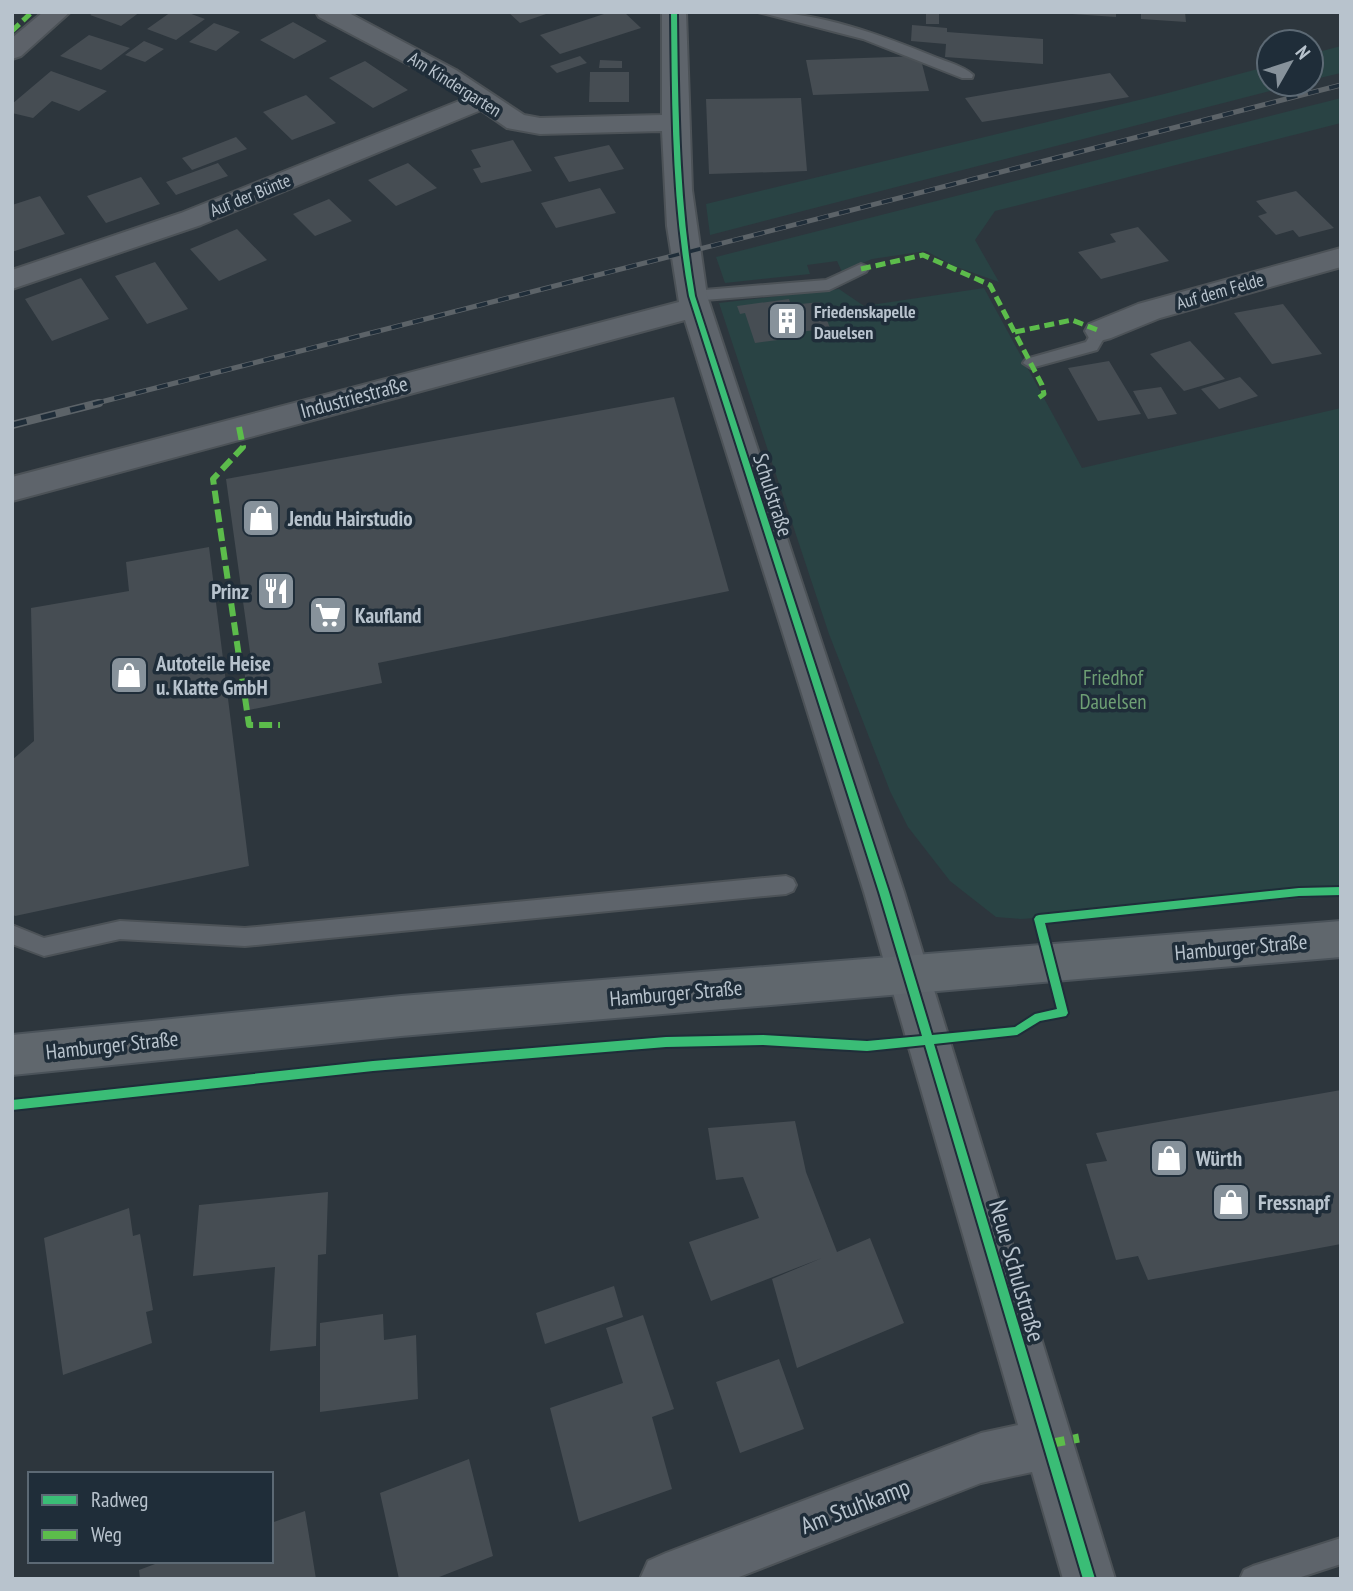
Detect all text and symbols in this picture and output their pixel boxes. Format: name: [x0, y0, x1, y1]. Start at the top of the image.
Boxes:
north arrow: [1255, 28, 1325, 98]
text: N: [1291, 41, 1316, 64]
street label: Am Kindergarten: [404, 46, 506, 122]
street label: Auf der Bünte: [206, 168, 294, 222]
street label: Auf dem Felde: [1174, 268, 1266, 314]
building icon: Friedenskapelle Dauelsen: [766, 300, 808, 342]
place label: Friedenskapelle Dauelsen: [814, 300, 916, 344]
street label: Industriestraße: [297, 370, 411, 424]
street label: Schulstraße: [747, 450, 799, 540]
shop icon: Jendu Hairstudio: [240, 497, 282, 539]
place label: Jendu Hairstudio: [287, 505, 413, 532]
restaurant icon: Prinz: [255, 570, 297, 612]
place label: Prinz: [211, 578, 249, 605]
supermarket icon: Kaufland: [307, 594, 349, 636]
place label: Kaufland: [355, 602, 421, 629]
place label: Autoteile Heise u. Klatte GmbH: [155, 650, 271, 701]
shop icon: Autoteile Heise u. Klatte GmbH: [108, 654, 150, 696]
park label: Friedhof Dauelsen: [1079, 664, 1147, 715]
street label: Hamburger Straße: [1174, 928, 1308, 966]
street label: Hamburger Straße: [609, 974, 743, 1012]
street label: Hamburger Straße: [44, 1025, 180, 1065]
shop icon: Würth: [1148, 1137, 1190, 1179]
place label: Würth: [1195, 1145, 1242, 1172]
shop icon: Fressnapf: [1210, 1181, 1252, 1223]
place label: Fressnapf: [1258, 1189, 1331, 1216]
street label: Neue Schulstraße: [982, 1196, 1052, 1346]
street label: Am Stuhkamp: [796, 1471, 914, 1541]
legend: [28, 1472, 273, 1563]
text: Radweg: [91, 1486, 148, 1513]
text: Weg: [91, 1521, 122, 1548]

